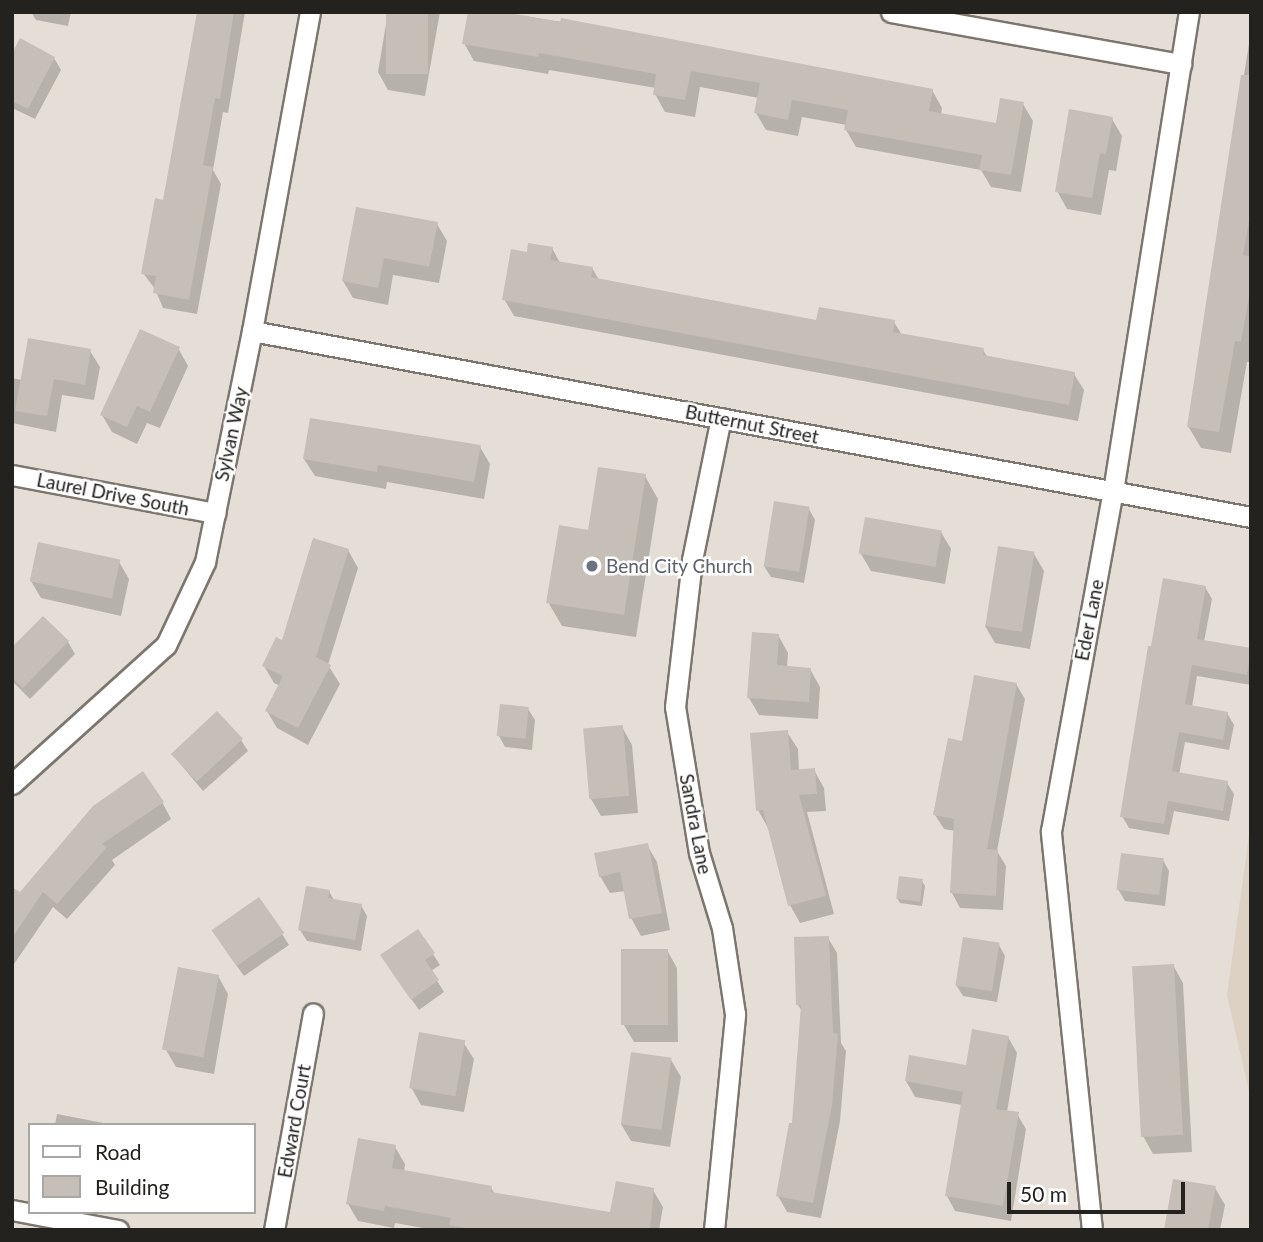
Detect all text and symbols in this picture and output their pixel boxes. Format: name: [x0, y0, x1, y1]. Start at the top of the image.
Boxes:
street label: Sylvan Way: [210, 385, 252, 483]
street label: Butternut Street: [683, 400, 821, 448]
street label: Laurel Drive South: [35, 468, 191, 520]
place label: Bend City Church: [606, 555, 753, 577]
marker: Bend City Church: [584, 558, 600, 574]
street label: Eder Lane: [1070, 577, 1108, 663]
street label: Sandra Lane: [675, 772, 717, 876]
street label: Edward Court: [273, 1062, 315, 1180]
legend: [28, 1123, 256, 1214]
text: Road: [95, 1139, 142, 1164]
scale bar: [1011, 1168, 1190, 1212]
text: Building: [95, 1174, 170, 1199]
text: 50 m: [1020, 1181, 1067, 1206]

